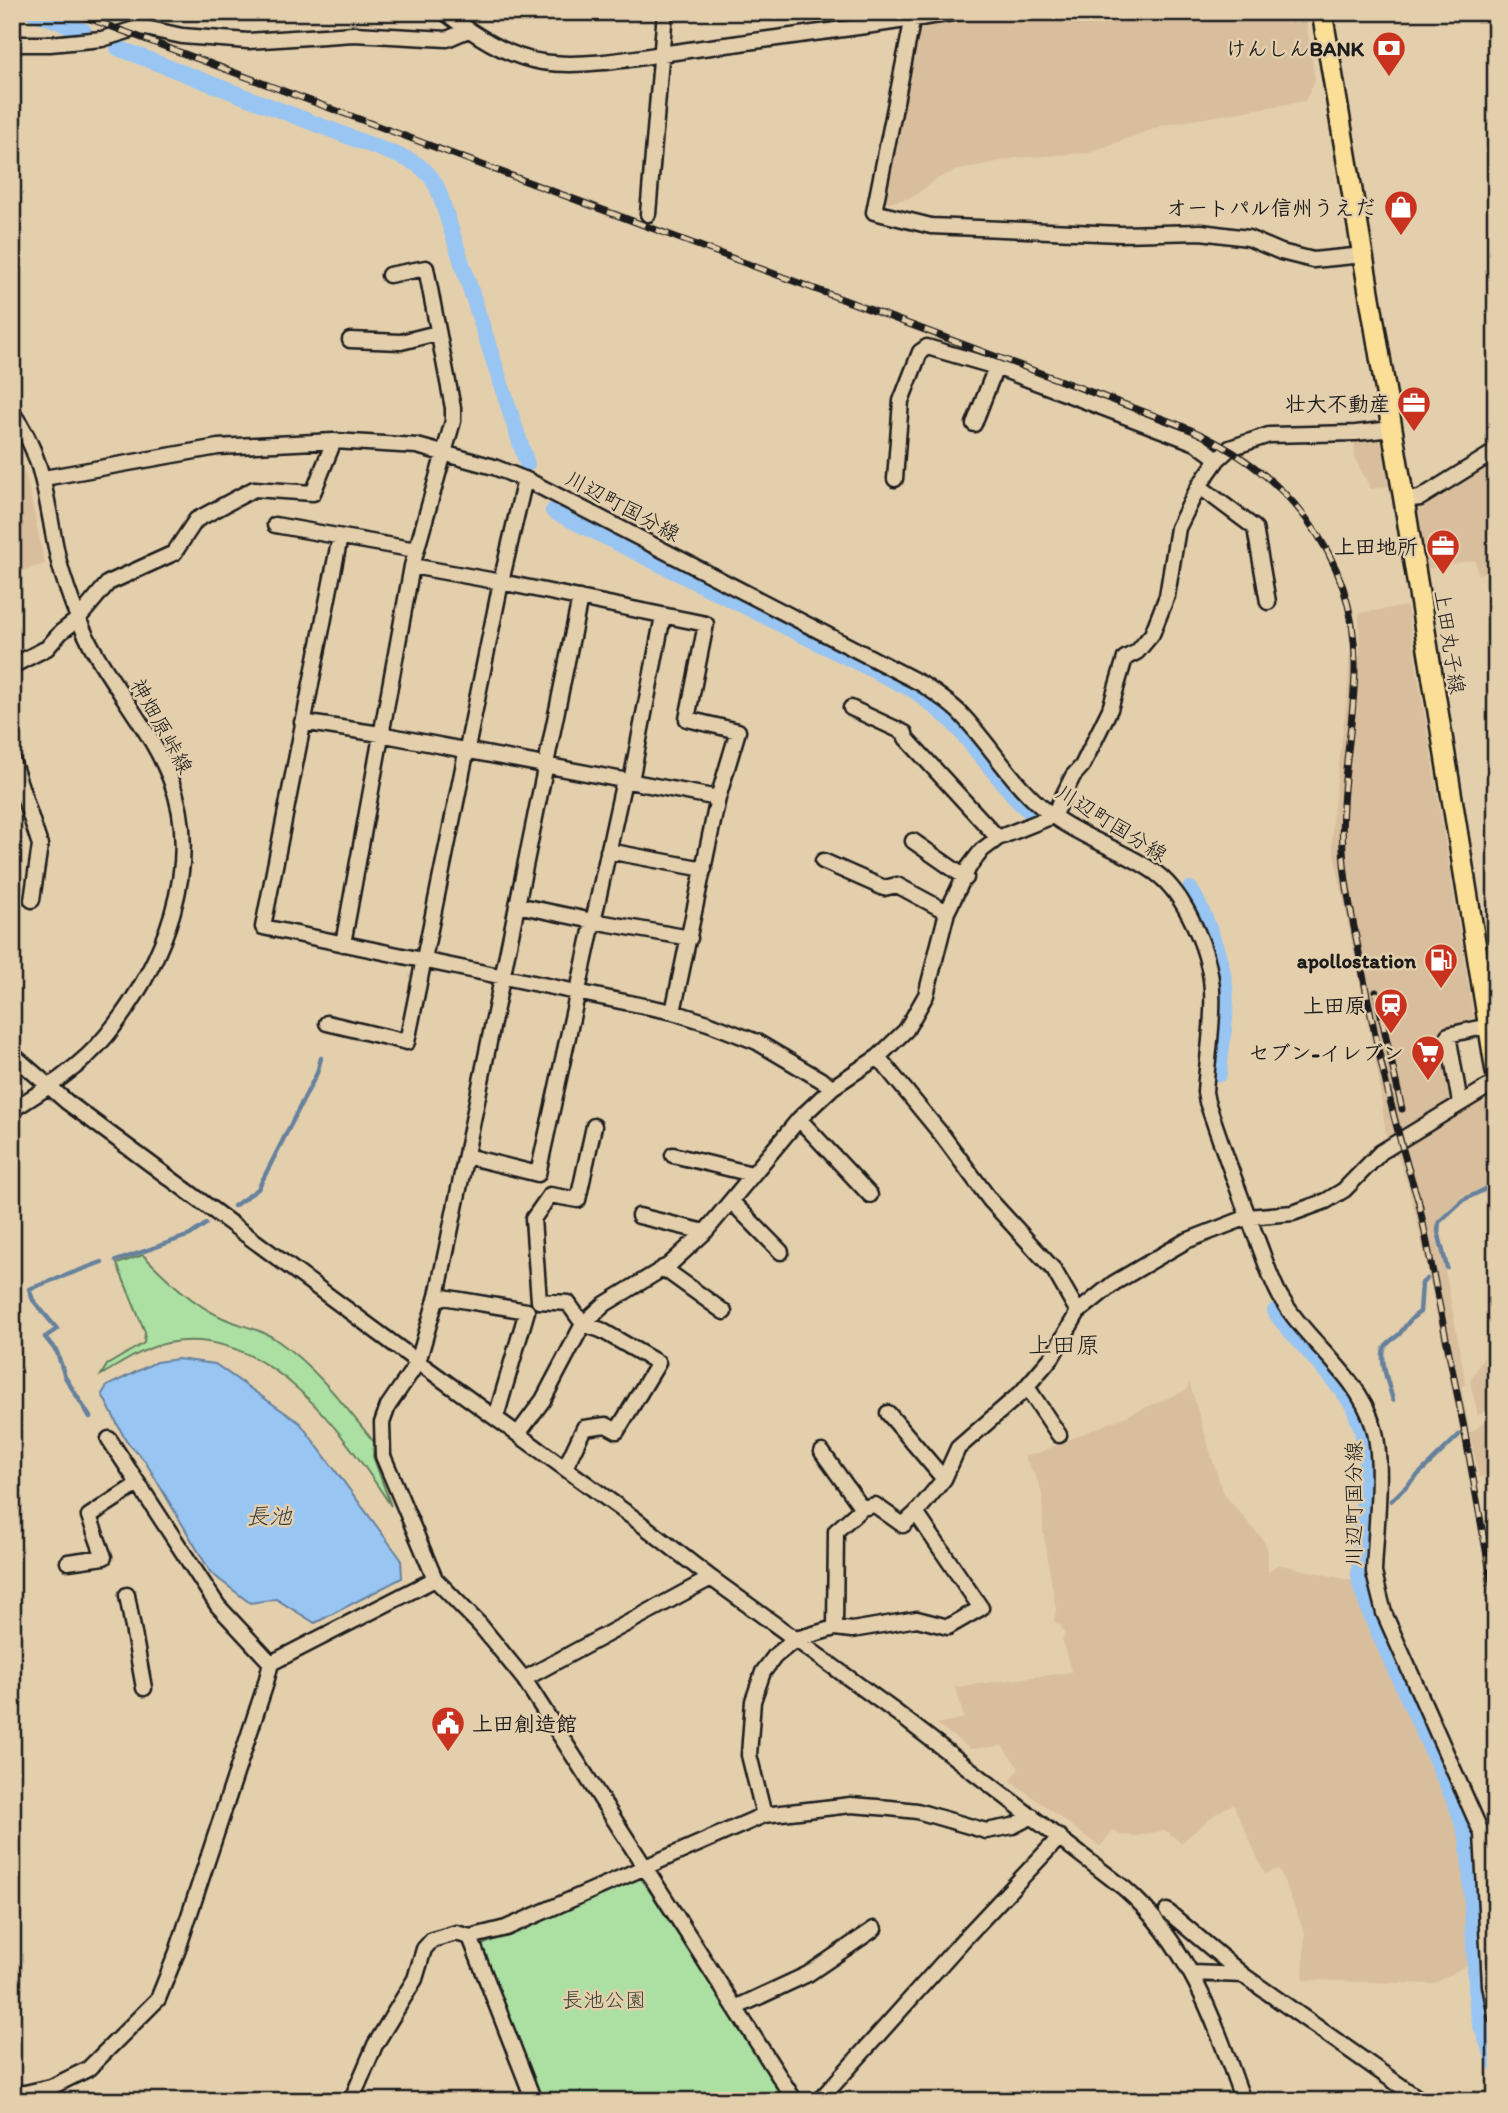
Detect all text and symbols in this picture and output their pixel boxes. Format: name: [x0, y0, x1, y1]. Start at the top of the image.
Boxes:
bank icon: けんしんBANK: [1370, 29, 1408, 78]
place label: けんしんBANK: [1225, 36, 1365, 61]
shop icon: オートパル信州うえだ: [1382, 188, 1420, 237]
place label: オートパル信州うえだ: [1166, 195, 1376, 220]
office icon: 壮大不動産: [1395, 384, 1433, 433]
place label: 壮大不動産: [1285, 391, 1390, 416]
street label: 川辺町国分線: [562, 465, 684, 547]
office icon: 上田地所: [1424, 527, 1462, 576]
place label: 上田地所: [1334, 534, 1418, 559]
street label: 上田丸子線: [1429, 588, 1471, 696]
street label: 神畑原峠線: [126, 674, 198, 778]
street label: 川辺町国分線: [1052, 779, 1172, 867]
fuel station icon: apollostation: [1422, 941, 1460, 990]
place label: apollostation: [1297, 948, 1416, 974]
station icon: 上田原: [1372, 986, 1410, 1035]
place label: 上田原: [1303, 993, 1366, 1018]
supermarket icon: セブン-イレブン: [1409, 1033, 1447, 1082]
place label: セブン-イレブン: [1249, 1040, 1404, 1065]
district label: 上田原: [1028, 1330, 1100, 1359]
street label: 川辺町国分線: [1341, 1441, 1366, 1567]
water label: 長池: [246, 1502, 293, 1530]
public building icon: 上田創造館: [429, 1704, 467, 1753]
place label: 上田創造館: [472, 1711, 577, 1736]
park label: 長池公園: [562, 1987, 646, 2012]

